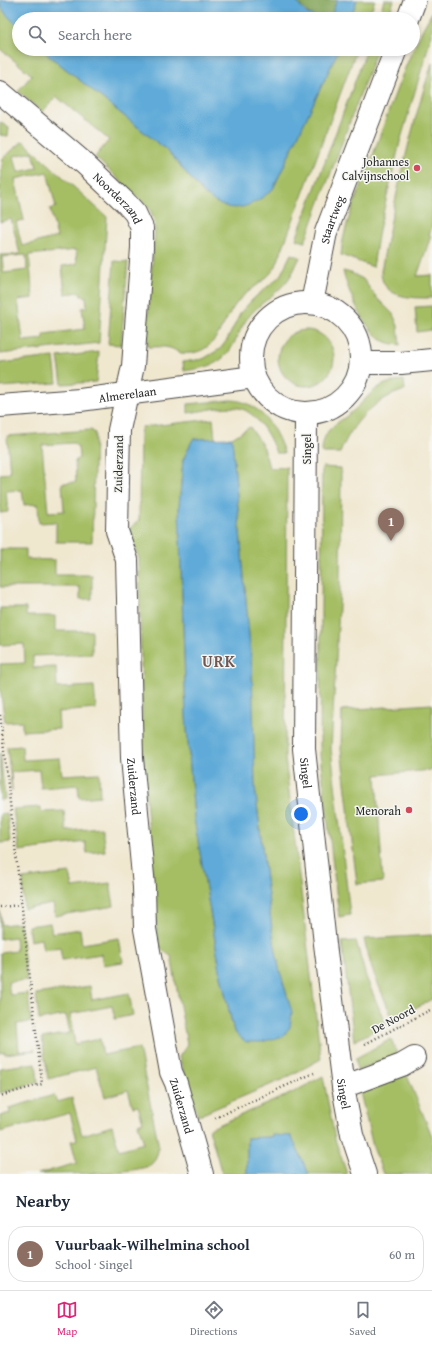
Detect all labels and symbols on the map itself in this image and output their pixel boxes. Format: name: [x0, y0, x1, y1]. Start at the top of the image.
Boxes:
place label: Johannes Calvijnschool: [342, 153, 410, 184]
marker: Johannes Calvijnschool: [412, 163, 422, 173]
street label: Noorderzand: [90, 168, 147, 227]
street label: Staartweg: [315, 193, 348, 245]
street label: Almerelaan: [98, 381, 157, 406]
street label: Singel: [298, 433, 315, 464]
street label: Zuiderzand: [109, 435, 127, 493]
pin: 1: [378, 508, 404, 541]
district label: URK: [202, 649, 236, 673]
street label: Zuiderzand: [124, 757, 146, 816]
street label: Singel: [296, 757, 317, 790]
place label: Menorah: [355, 802, 401, 819]
your location: [291, 804, 311, 824]
marker: Menorah: [404, 805, 414, 815]
street label: De Noord: [368, 1000, 418, 1038]
street label: Zuiderzand: [166, 1075, 199, 1136]
street label: Singel: [333, 1077, 356, 1111]

